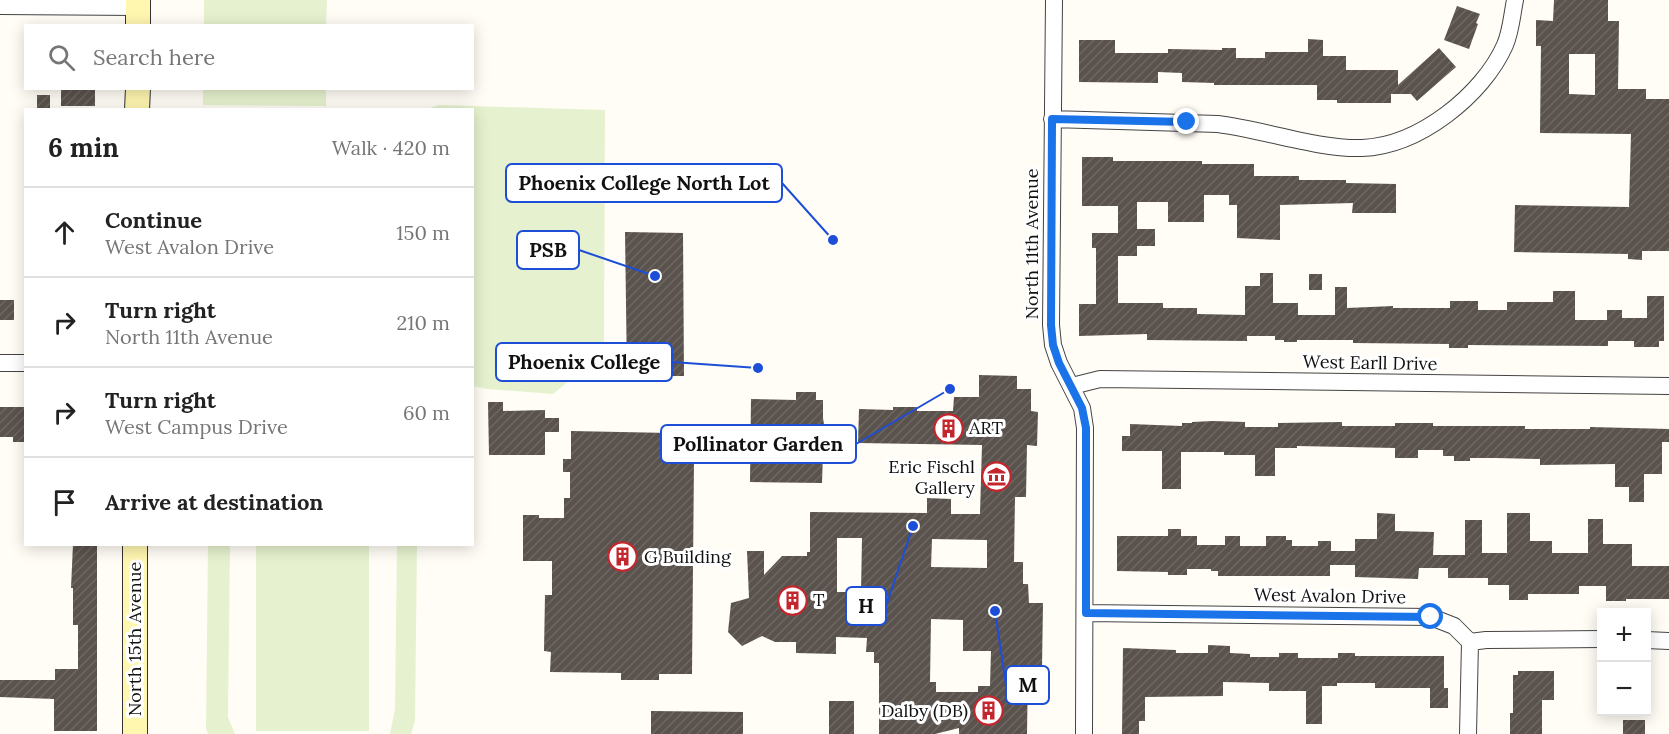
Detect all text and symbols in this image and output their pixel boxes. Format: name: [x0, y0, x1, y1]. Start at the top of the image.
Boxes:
search box: [24, 24, 474, 90]
icon: search: [45, 41, 78, 74]
text: Search here: [93, 43, 215, 71]
route end: [1173, 108, 1199, 134]
text: 6 min: [48, 131, 119, 164]
text: Walk · 420 m: [332, 135, 450, 160]
callout: Phoenix College North Lot: [506, 164, 782, 202]
street label: North 11th Avenue: [1020, 168, 1043, 320]
text: Phoenix College North Lot: [518, 170, 770, 195]
text: Continue: [105, 206, 202, 234]
icon: ahead: [48, 216, 81, 249]
text: 150 m: [396, 220, 450, 245]
callout: PSB: [517, 231, 579, 269]
text: West Avalon Drive: [105, 234, 274, 259]
text: PSB: [529, 237, 567, 262]
text: Turn right: [105, 296, 216, 324]
icon: right: [48, 306, 81, 339]
text: 210 m: [396, 310, 450, 335]
text: North 11th Avenue: [105, 324, 273, 349]
callout: Phoenix College: [496, 343, 672, 381]
text: Phoenix College: [508, 349, 661, 374]
street label: West Earll Drive: [1302, 350, 1438, 375]
text: Turn right: [105, 386, 216, 414]
icon: right: [48, 396, 81, 429]
text: 60 m: [403, 400, 450, 425]
building icon: ART: [932, 412, 964, 444]
text: West Campus Drive: [105, 414, 288, 439]
place label: ART: [968, 416, 1004, 439]
callout: Pollinator Garden: [661, 425, 856, 463]
text: Pollinator Garden: [673, 431, 844, 456]
place label: Eric Fischl Gallery: [888, 455, 975, 499]
museum icon: Eric Fischl Gallery: [980, 461, 1012, 493]
icon: arrive: [48, 486, 81, 519]
text: Arrive at destination: [105, 488, 323, 516]
building icon: G Building: [607, 541, 639, 573]
place label: G Building: [644, 545, 732, 568]
street label: North 15th Avenue: [123, 562, 146, 716]
street label: West Avalon Drive: [1254, 583, 1407, 608]
building icon: T: [776, 584, 808, 616]
callout: H: [846, 587, 886, 625]
place label: T: [813, 588, 825, 611]
text: H: [858, 593, 874, 618]
route start: [1417, 603, 1443, 629]
map controls: [1597, 608, 1651, 716]
button: +: [1597, 608, 1651, 662]
button: −: [1597, 662, 1651, 716]
callout: M: [1006, 666, 1049, 704]
text: M: [1018, 672, 1038, 697]
building icon: Dalby (DB): [973, 695, 1005, 727]
place label: Dalby (DB): [881, 699, 968, 722]

